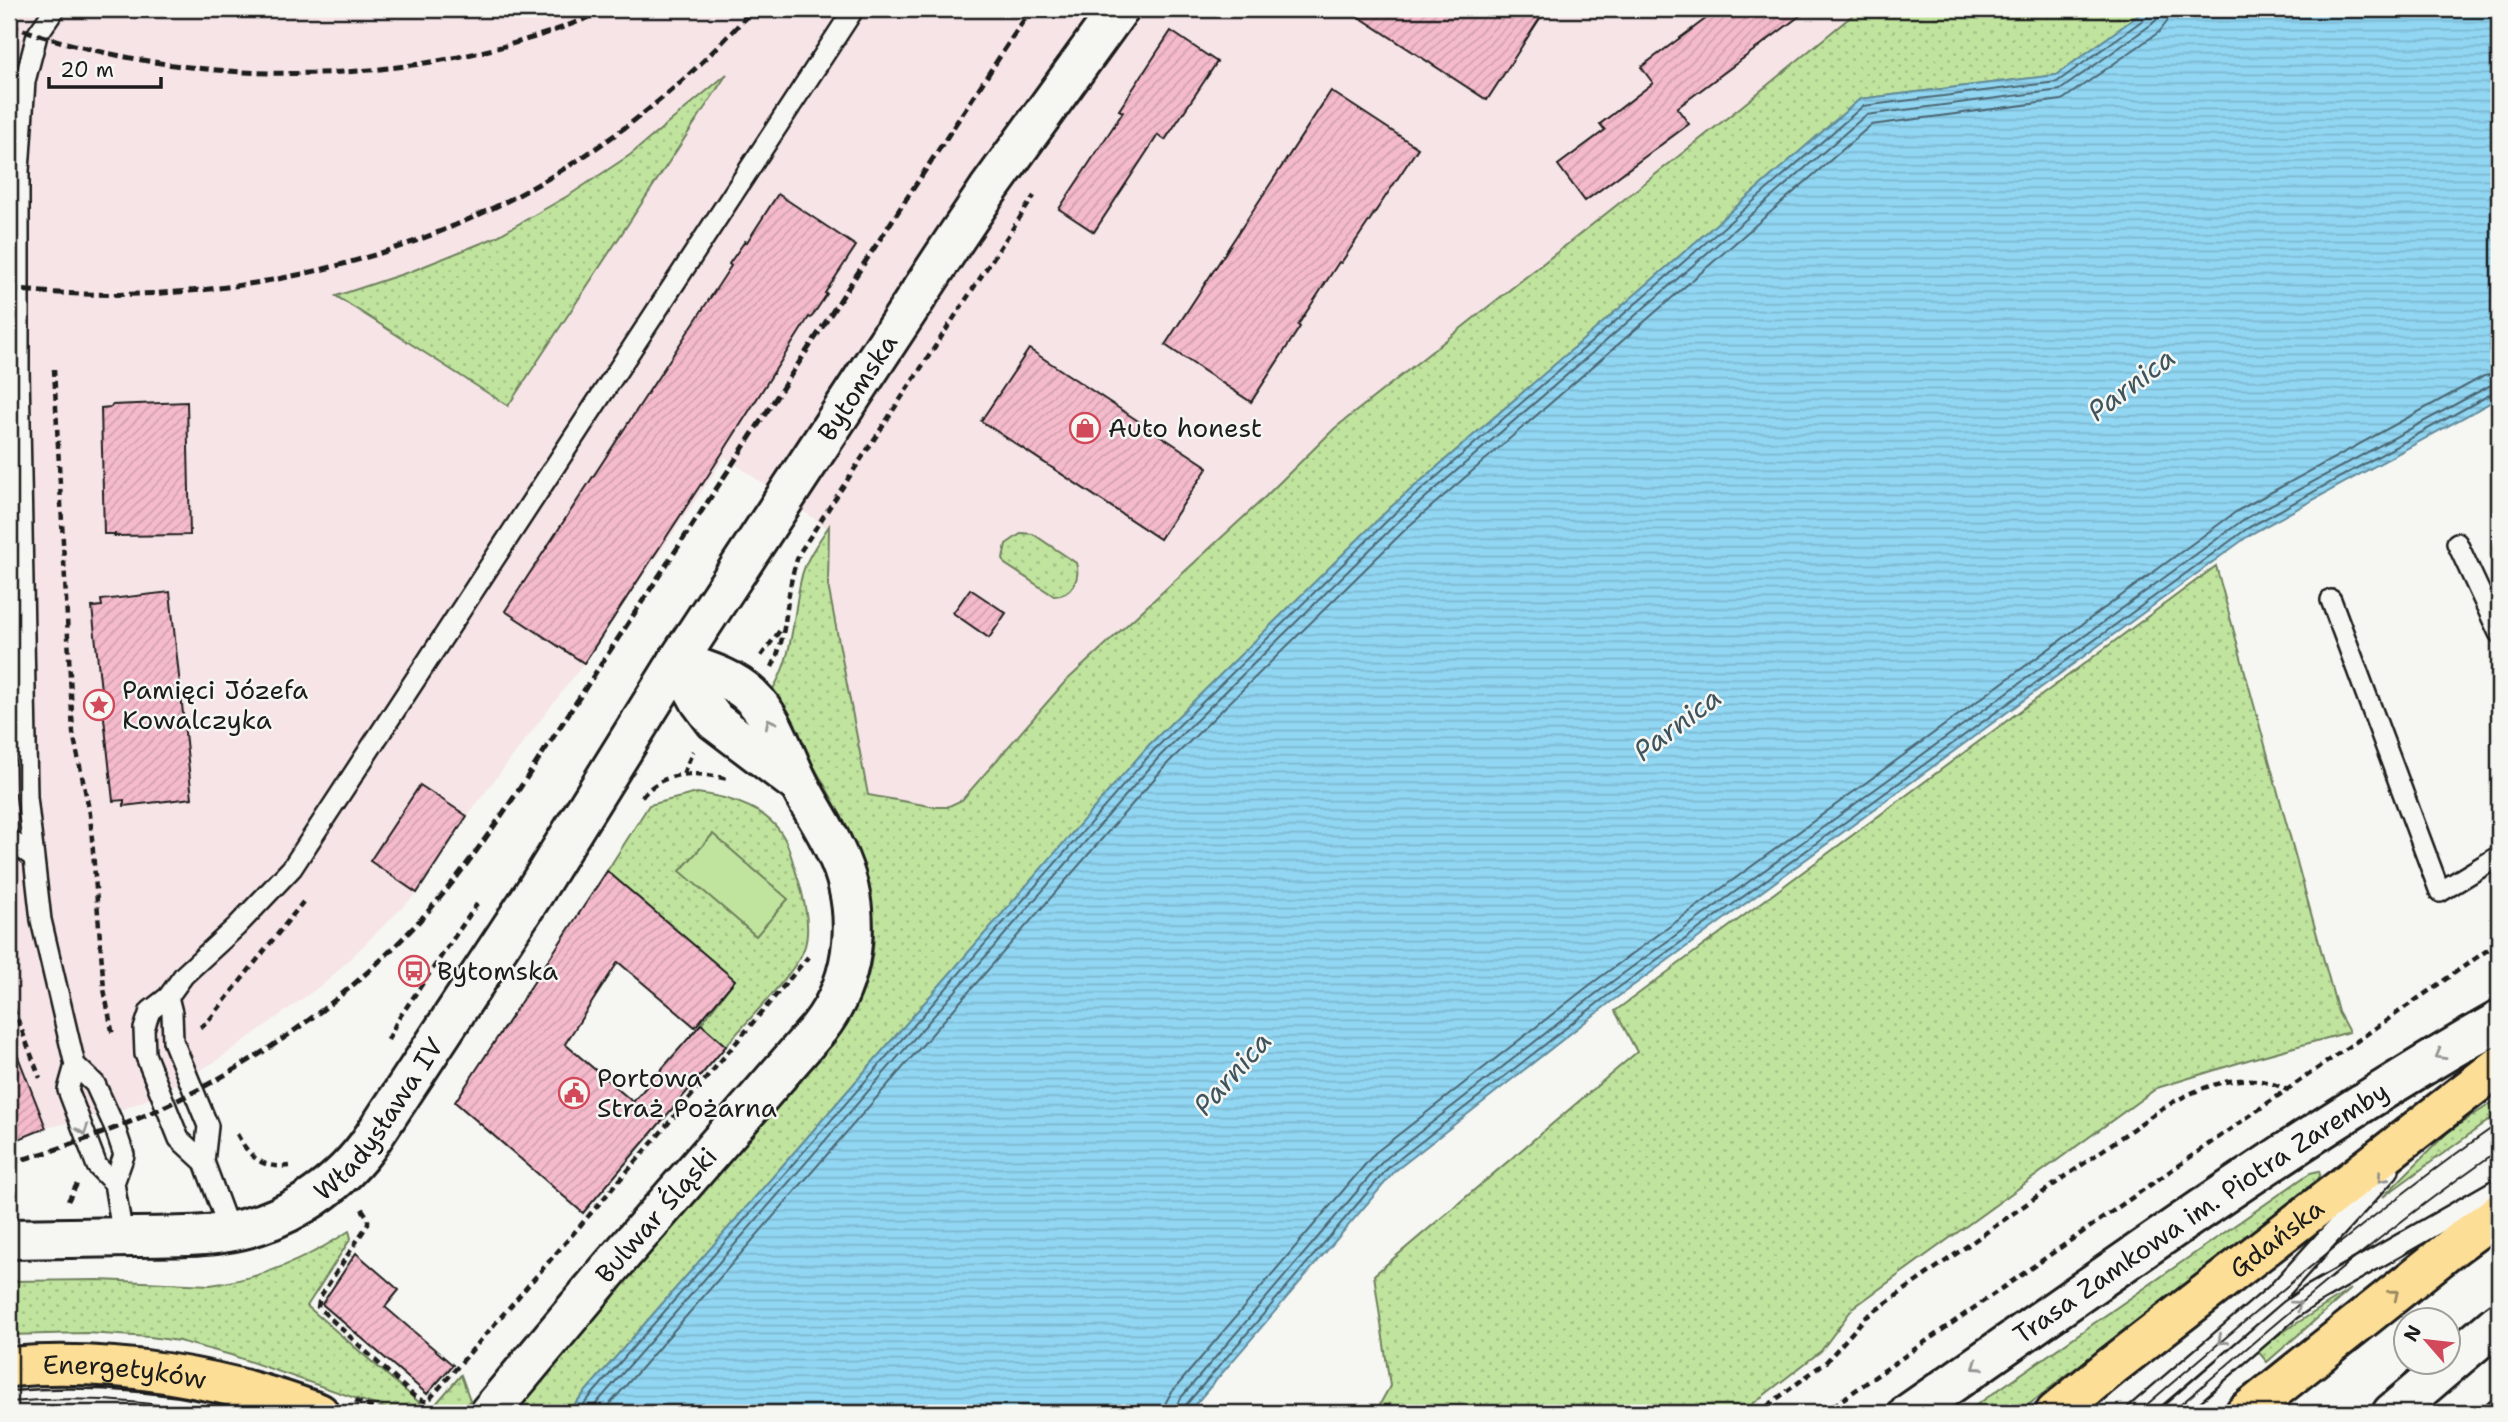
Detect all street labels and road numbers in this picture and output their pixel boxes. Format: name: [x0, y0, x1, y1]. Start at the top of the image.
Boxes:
street label: Bytomska: [809, 327, 905, 448]
street label: Władysława IV: [306, 1031, 451, 1208]
street label: Trasa Zamkowa im. Piotra Zaremby: [2006, 1073, 2395, 1352]
street label: Bulwar Śląski: [587, 1139, 725, 1290]
street label: Gdańska: [2222, 1190, 2331, 1286]
street label: Energetyków: [42, 1347, 210, 1397]

